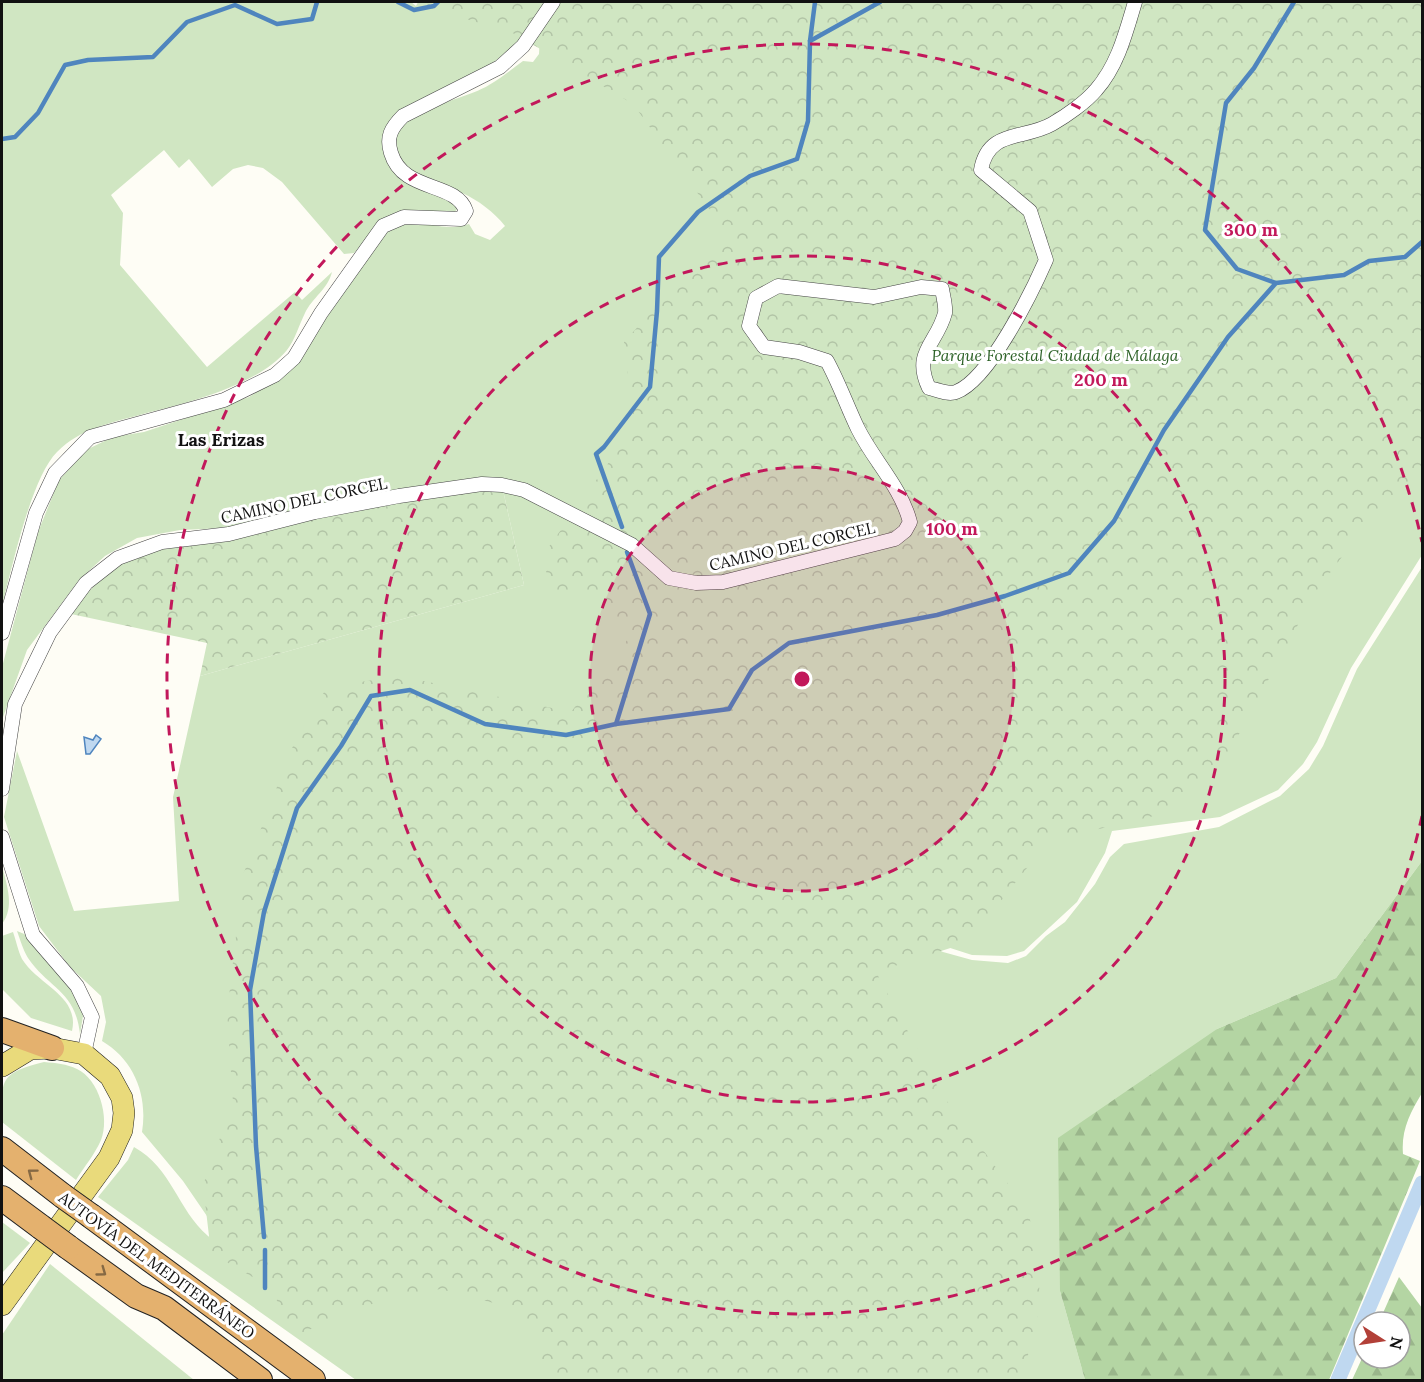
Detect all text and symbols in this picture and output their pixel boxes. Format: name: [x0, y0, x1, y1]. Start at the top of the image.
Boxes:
text: 300 m: [1224, 218, 1279, 241]
park label: Parque Forestal Ciudad de Málaga: [931, 345, 1179, 365]
text: 200 m: [1074, 368, 1128, 391]
district label: Las Erizas: [178, 428, 265, 451]
street label: CAMINO DEL CORCEL: [219, 473, 389, 527]
street label: CAMINO DEL CORCEL: [707, 517, 877, 575]
text: 100 m: [926, 517, 978, 540]
centre of rings: [792, 669, 812, 689]
one-way arrow: [28, 1169, 39, 1180]
street label: AUTOVÍA DEL MEDITERRÁNEO: [54, 1187, 259, 1343]
one-way arrow: [96, 1264, 107, 1275]
north arrow: [1352, 1310, 1412, 1370]
text: N: [1386, 1335, 1408, 1351]

